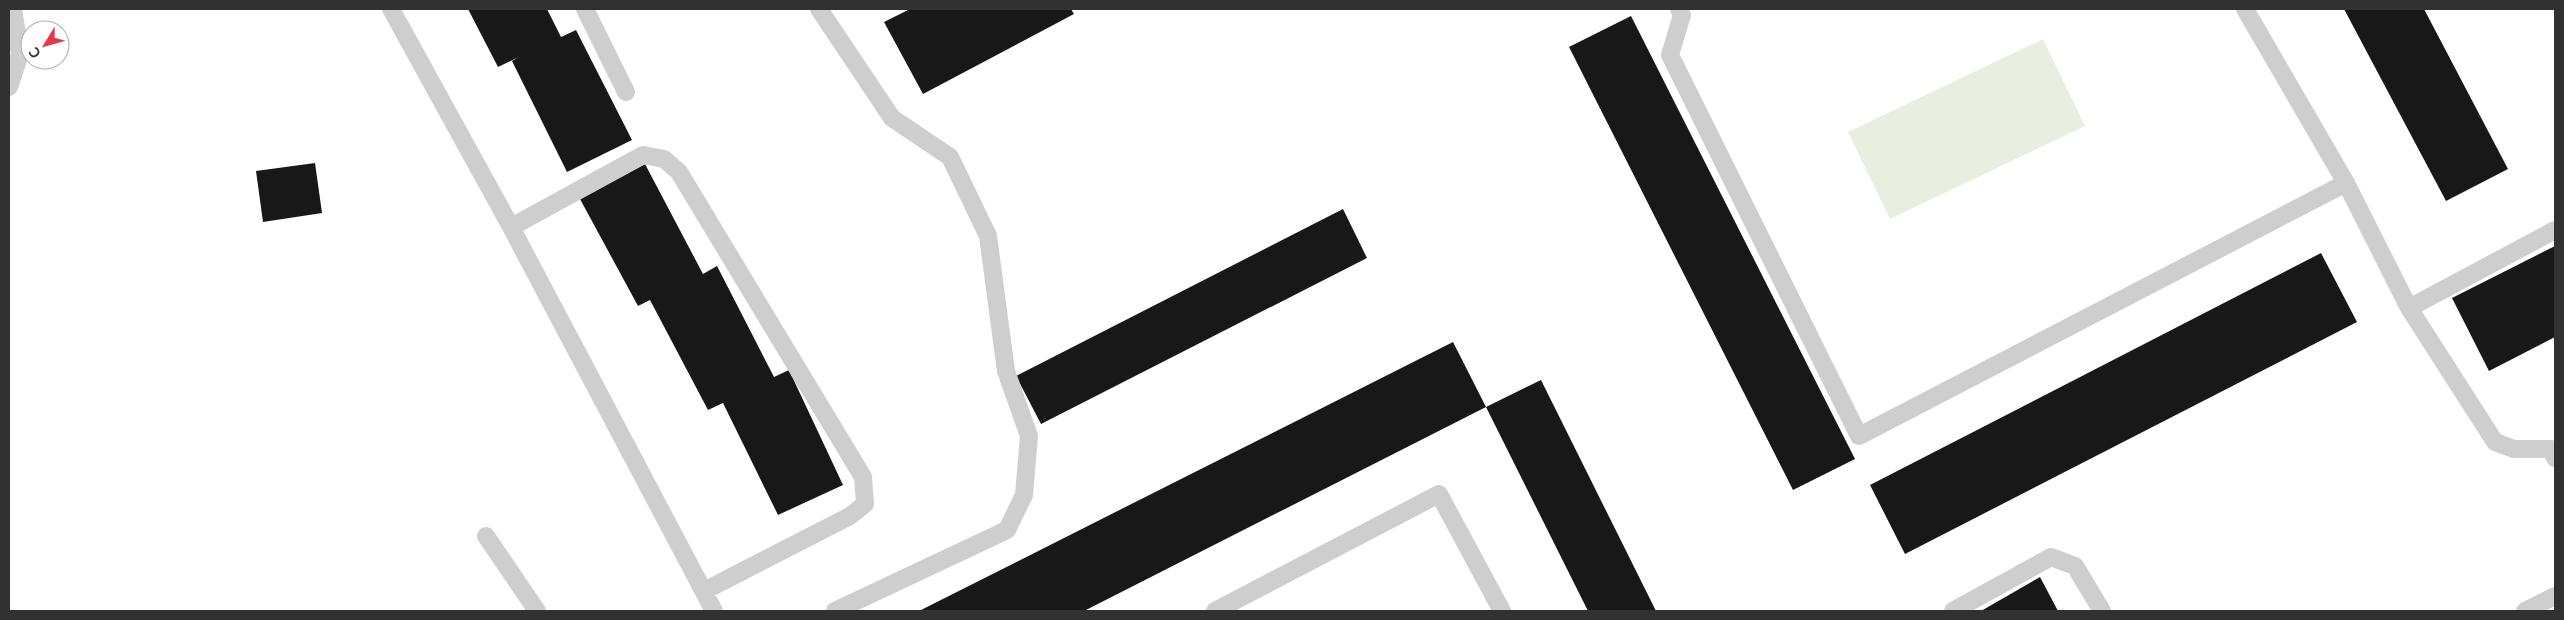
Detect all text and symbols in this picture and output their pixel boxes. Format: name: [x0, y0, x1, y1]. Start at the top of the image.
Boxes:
north arrow: [20, 20, 70, 70]
text: С: [24, 44, 44, 62]

